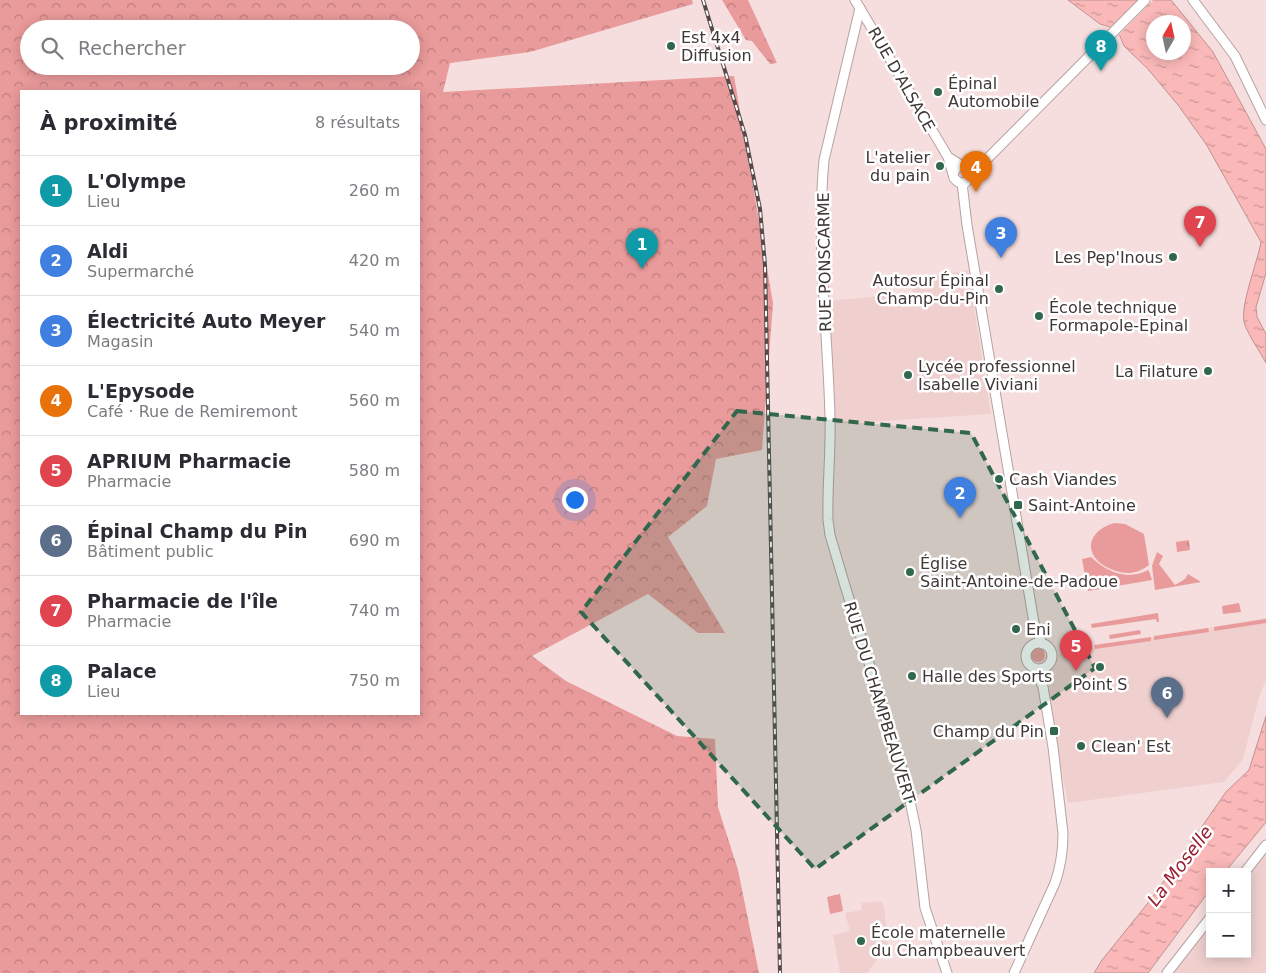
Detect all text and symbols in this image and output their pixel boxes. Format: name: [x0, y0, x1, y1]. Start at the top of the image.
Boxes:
north arrow: [1146, 15, 1191, 60]
search box: [20, 20, 420, 75]
street label: RUE D'ALSACE: [864, 24, 939, 135]
place label: Est 4x4 Diffusion: [681, 28, 752, 65]
pin: 8: [1085, 30, 1117, 71]
icon: search: [38, 34, 66, 62]
text: Rechercher: [78, 37, 186, 59]
marker: Est 4x4 Diffusion: [665, 40, 677, 52]
place label: Épinal Automobile: [948, 74, 1039, 111]
marker: Épinal Automobile: [932, 86, 944, 98]
text: À proximité: [40, 111, 177, 135]
text: 8 résultats: [315, 113, 400, 132]
place label: L'atelier du pain: [865, 148, 930, 185]
pin: 4: [960, 151, 992, 192]
marker: L'atelier du pain: [934, 160, 946, 172]
text: L'Olympe: [87, 170, 186, 192]
text: 1: [50, 181, 62, 200]
text: 260 m: [349, 181, 400, 200]
text: Lieu: [87, 192, 120, 211]
street label: RUE PONSCARME: [814, 192, 835, 332]
pin: 7: [1184, 206, 1216, 247]
pin: 3: [985, 217, 1017, 258]
pin: 1: [626, 228, 658, 269]
text: Aldi: [87, 240, 128, 262]
place label: Les Pep'Inous: [1055, 248, 1163, 267]
text: 2: [50, 251, 62, 270]
text: 420 m: [349, 251, 400, 270]
marker: Les Pep'Inous: [1167, 251, 1179, 263]
text: Supermarché: [87, 262, 194, 281]
place label: Autosur Épinal Champ-du-Pin: [873, 271, 989, 308]
marker: Autosur Épinal Champ-du-Pin: [993, 283, 1005, 295]
place label: École technique Formapole-Epinal: [1049, 298, 1188, 335]
text: Électricité Auto Meyer: [87, 310, 325, 332]
marker: École technique Formapole-Epinal: [1033, 310, 1045, 322]
text: 3: [50, 321, 62, 340]
text: 540 m: [349, 321, 400, 340]
text: Magasin: [87, 332, 154, 351]
place label: Lycée professionnel Isabelle Viviani: [918, 357, 1076, 394]
place label: La Filature: [1115, 362, 1198, 381]
marker: La Filature: [1202, 365, 1214, 377]
marker: Lycée professionnel Isabelle Viviani: [902, 369, 914, 381]
text: L'Epysode: [87, 380, 195, 402]
text: 4: [50, 391, 62, 410]
text: 560 m: [349, 391, 400, 410]
text: Café · Rue de Remiremont: [87, 402, 297, 421]
text: APRIUM Pharmacie: [87, 450, 291, 472]
text: 5: [50, 461, 62, 480]
text: 580 m: [349, 461, 400, 480]
place label: Cash Viandes: [1009, 470, 1117, 489]
text: Pharmacie: [87, 472, 171, 491]
marker: Cash Viandes: [993, 473, 1005, 485]
pin: 2: [944, 477, 976, 518]
your location: [562, 487, 588, 513]
place label: Saint-Antoine: [1028, 496, 1136, 515]
marker: Saint-Antoine: [1012, 499, 1024, 511]
text: Épinal Champ du Pin: [87, 520, 308, 542]
text: 6: [50, 531, 62, 550]
text: 690 m: [349, 531, 400, 550]
text: Bâtiment public: [87, 542, 214, 561]
place label: Église Saint-Antoine-de-Padoue: [920, 554, 1118, 591]
marker: Église Saint-Antoine-de-Padoue: [904, 566, 916, 578]
text: Pharmacie de l'île: [87, 590, 278, 612]
street label: RUE DU CHAMPBEAUVERT: [840, 599, 919, 805]
text: 7: [50, 601, 62, 620]
text: 740 m: [349, 601, 400, 620]
text: Pharmacie: [87, 612, 171, 631]
place label: Eni: [1026, 620, 1051, 639]
marker: Eni: [1010, 623, 1022, 635]
pin: 5: [1060, 630, 1092, 671]
text: Palace: [87, 660, 157, 682]
marker: Point S: [1094, 661, 1106, 673]
place label: Halle des Sports: [922, 667, 1052, 686]
marker: Halle des Sports: [906, 670, 918, 682]
text: 8: [50, 671, 62, 690]
text: 750 m: [349, 671, 400, 690]
place label: Point S: [1073, 675, 1127, 694]
pin: 6: [1151, 677, 1183, 718]
text: Lieu: [87, 682, 120, 701]
place label: Champ du Pin: [933, 722, 1044, 741]
marker: Champ du Pin: [1048, 725, 1060, 737]
place label: Clean' Est: [1091, 737, 1171, 756]
marker: Clean' Est: [1075, 740, 1087, 752]
water label: La Moselle: [1143, 822, 1217, 910]
map controls: [1206, 868, 1251, 958]
button: +: [1206, 868, 1251, 913]
button: −: [1206, 913, 1251, 958]
place label: École maternelle du Champbeauvert: [871, 923, 1025, 960]
marker: École maternelle du Champbeauvert: [855, 935, 867, 947]

